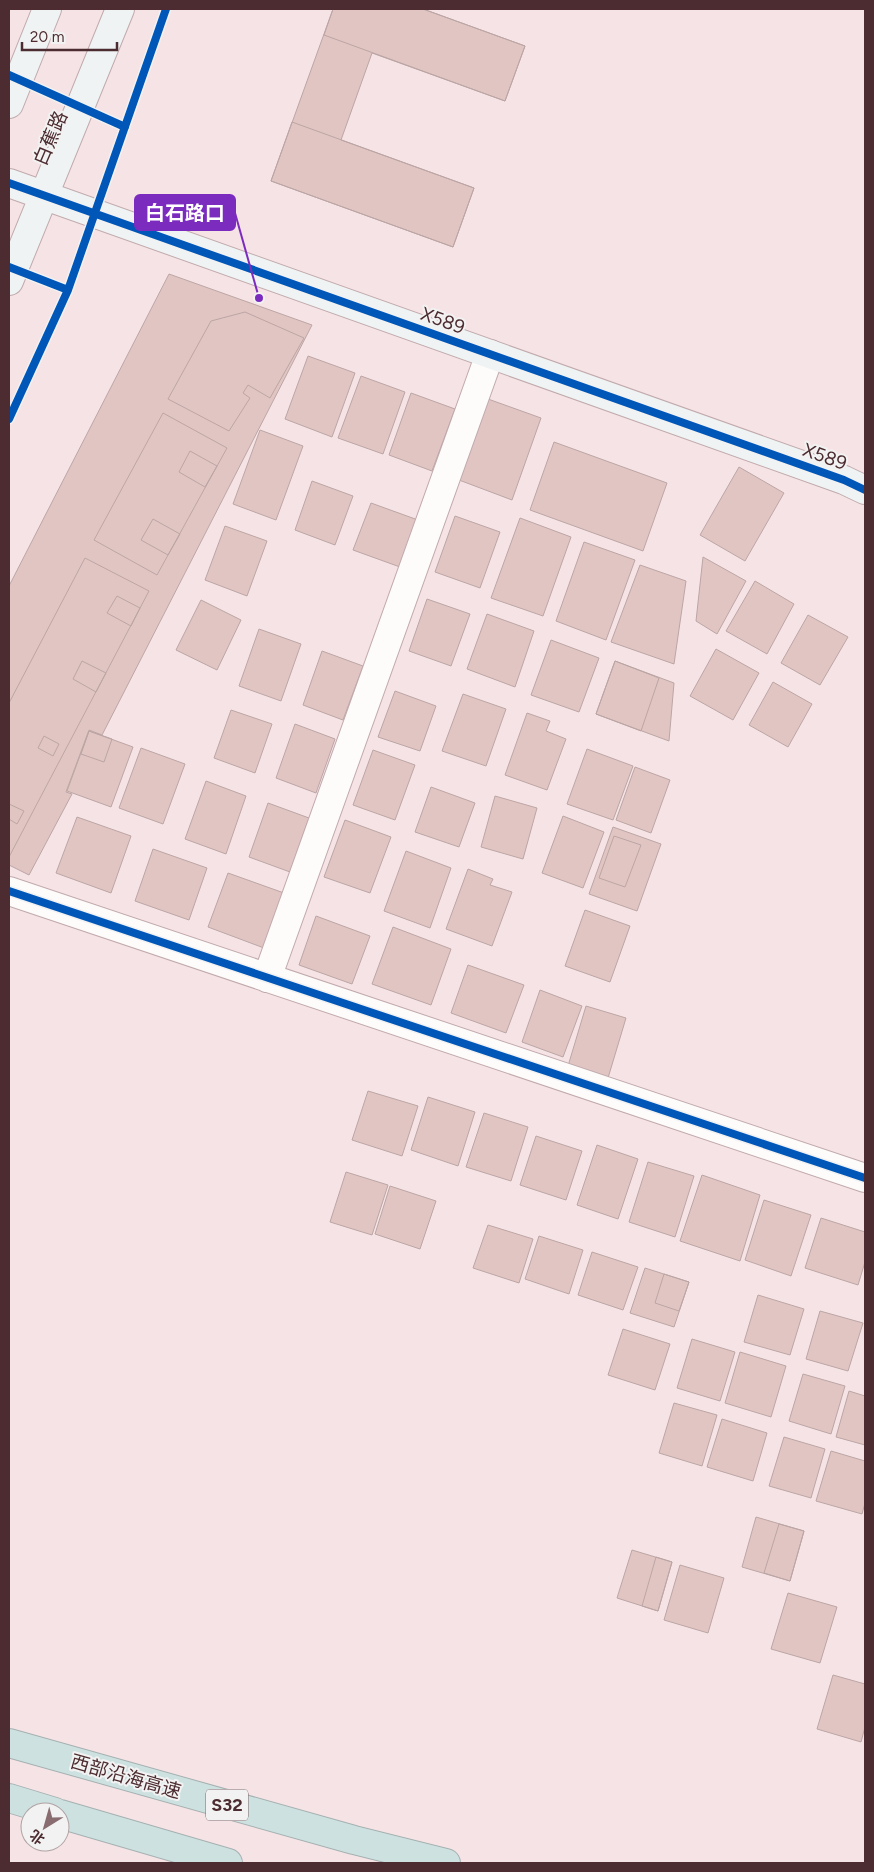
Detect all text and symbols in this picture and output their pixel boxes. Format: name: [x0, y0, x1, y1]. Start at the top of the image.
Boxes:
scale bar: [22, 20, 118, 52]
text: 20 m: [30, 28, 64, 46]
street label: 白蕉路: [29, 107, 72, 169]
callout: 白石路口: [135, 195, 235, 230]
text: 白石路口: [145, 201, 225, 225]
street label: X589: [418, 302, 468, 339]
street label: X589: [800, 438, 850, 475]
street label: 西部沿海高速: [68, 1750, 184, 1803]
road number: S32: [206, 1790, 248, 1820]
north arrow: [20, 1802, 70, 1852]
text: 北: [27, 1826, 48, 1848]

